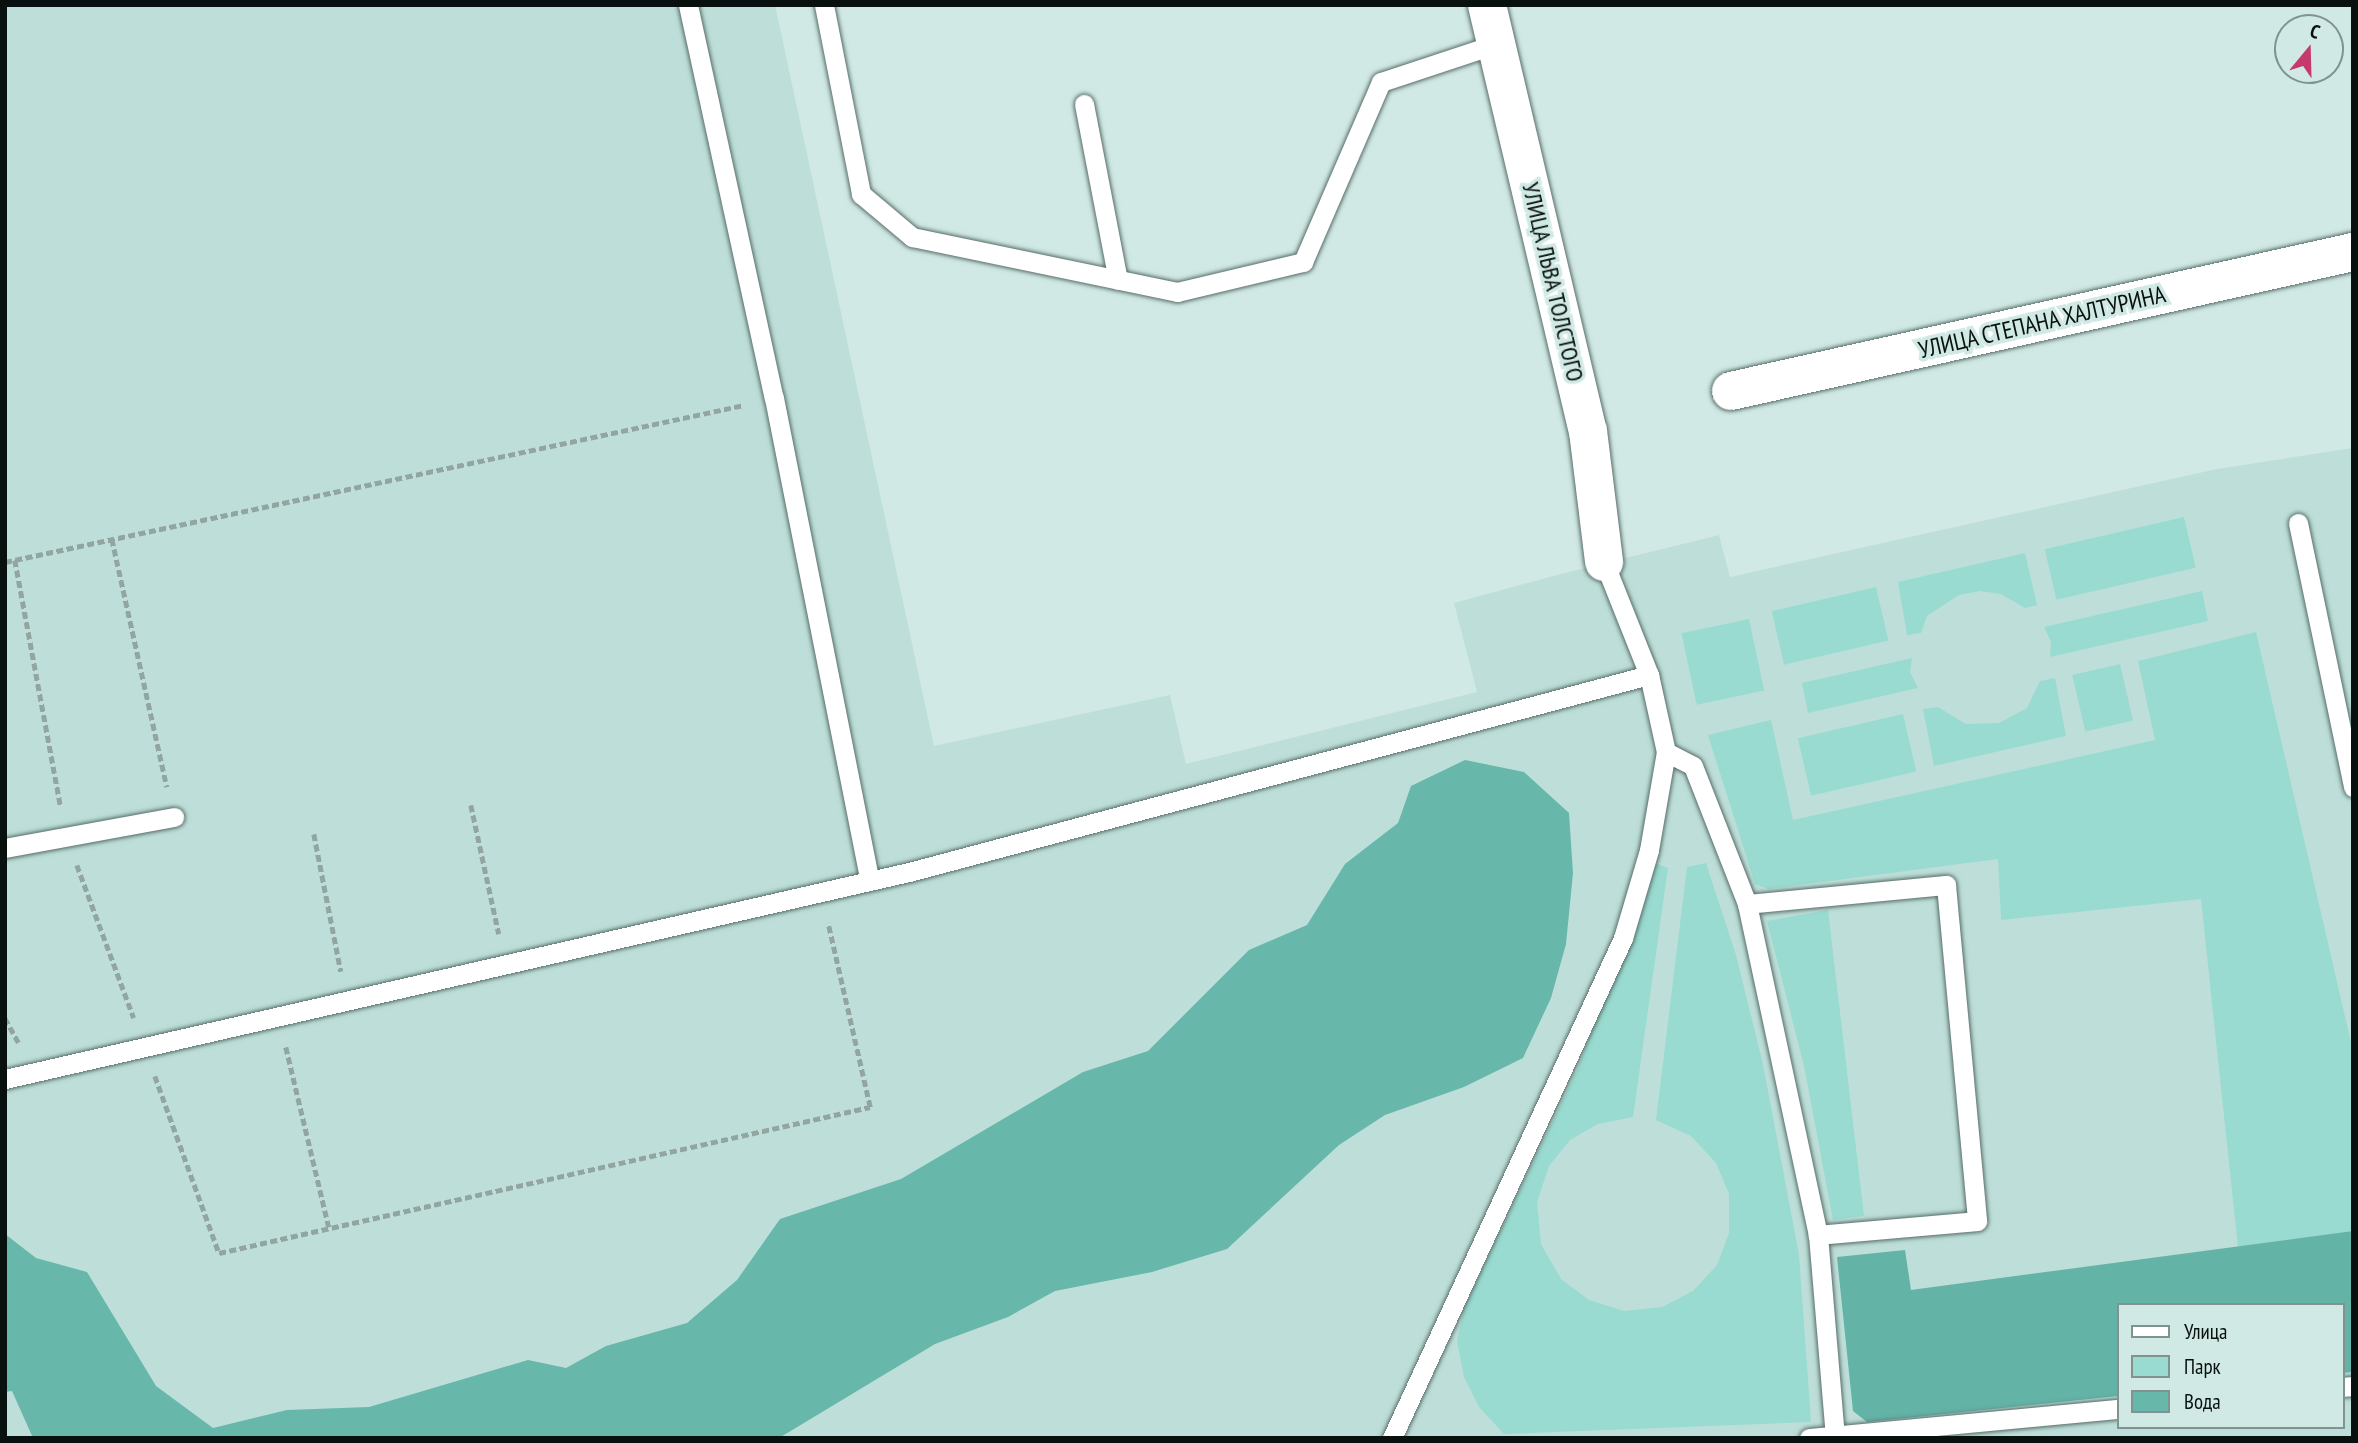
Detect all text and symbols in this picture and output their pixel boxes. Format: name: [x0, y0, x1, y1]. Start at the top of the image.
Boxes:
north arrow: [2274, 14, 2344, 84]
text: С: [2307, 18, 2323, 44]
street label: УЛИЦА ЛЬВА ТОЛСТОГО: [1516, 179, 1590, 385]
street label: УЛИЦА СТЕПАНА ХАЛТУРИНА: [1915, 279, 2169, 365]
legend: [2116, 1303, 2344, 1429]
text: Улица: [2184, 1318, 2227, 1345]
text: Парк: [2184, 1353, 2221, 1380]
text: Вода: [2184, 1388, 2221, 1415]

